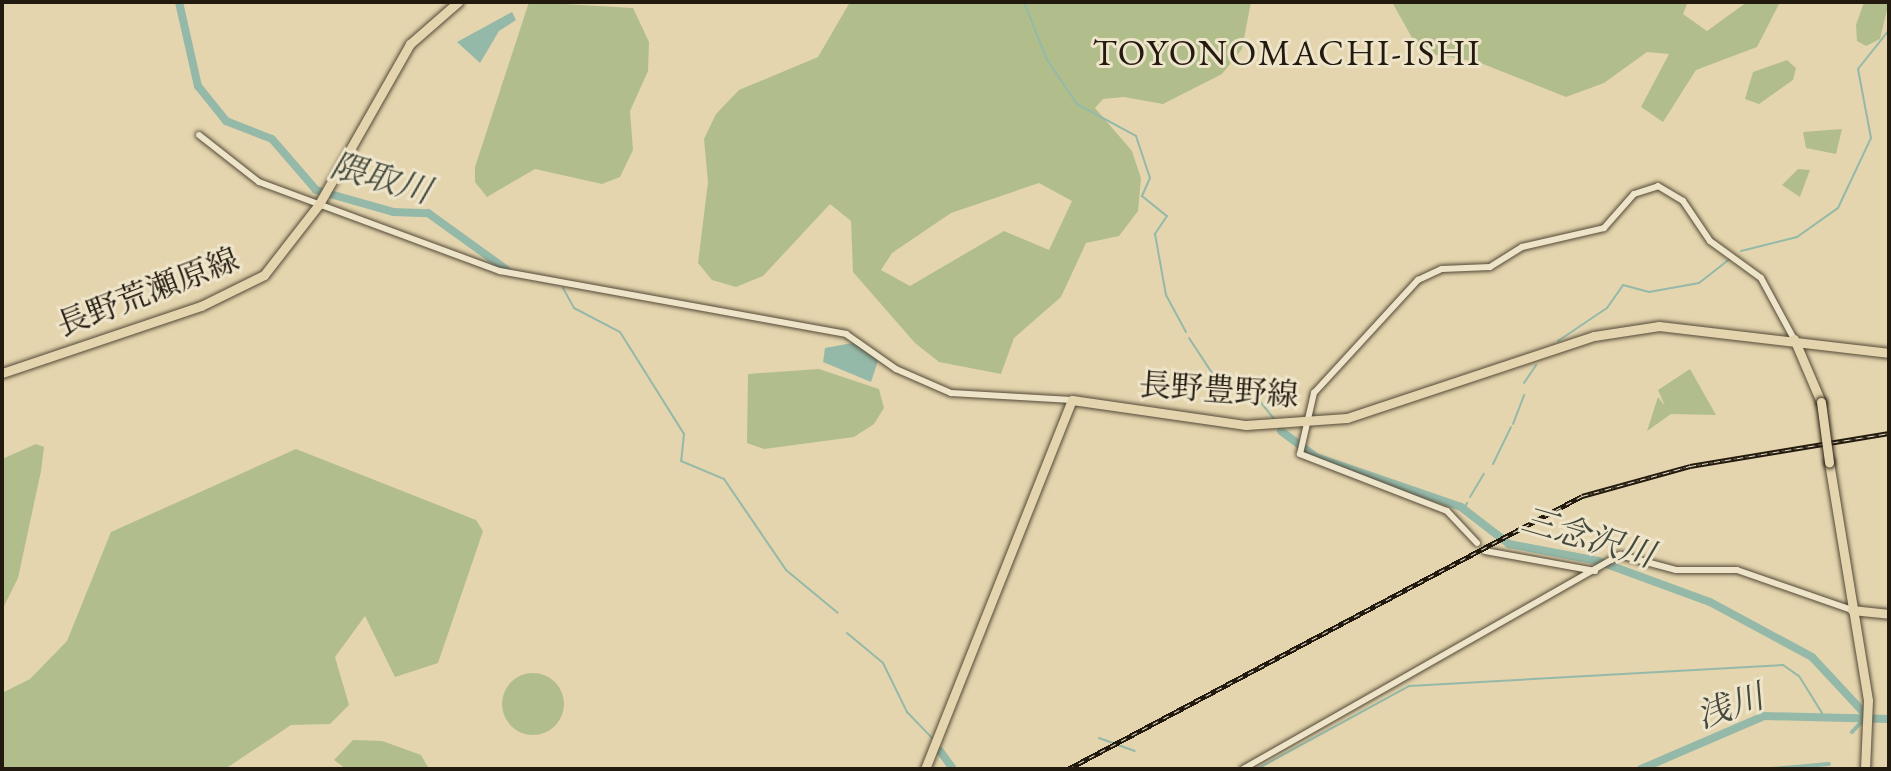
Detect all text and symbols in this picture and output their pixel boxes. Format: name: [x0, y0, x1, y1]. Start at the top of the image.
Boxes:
district label: TOYONOMACHI-ISHI: [1092, 31, 1482, 75]
water label: 隈取川: [326, 144, 436, 212]
street label: 長野荒瀬原線: [51, 240, 245, 344]
street label: 長野豊野線: [1138, 365, 1300, 415]
water label: 三念沢川: [1517, 499, 1659, 575]
water label: 浅川: [1691, 676, 1769, 736]

